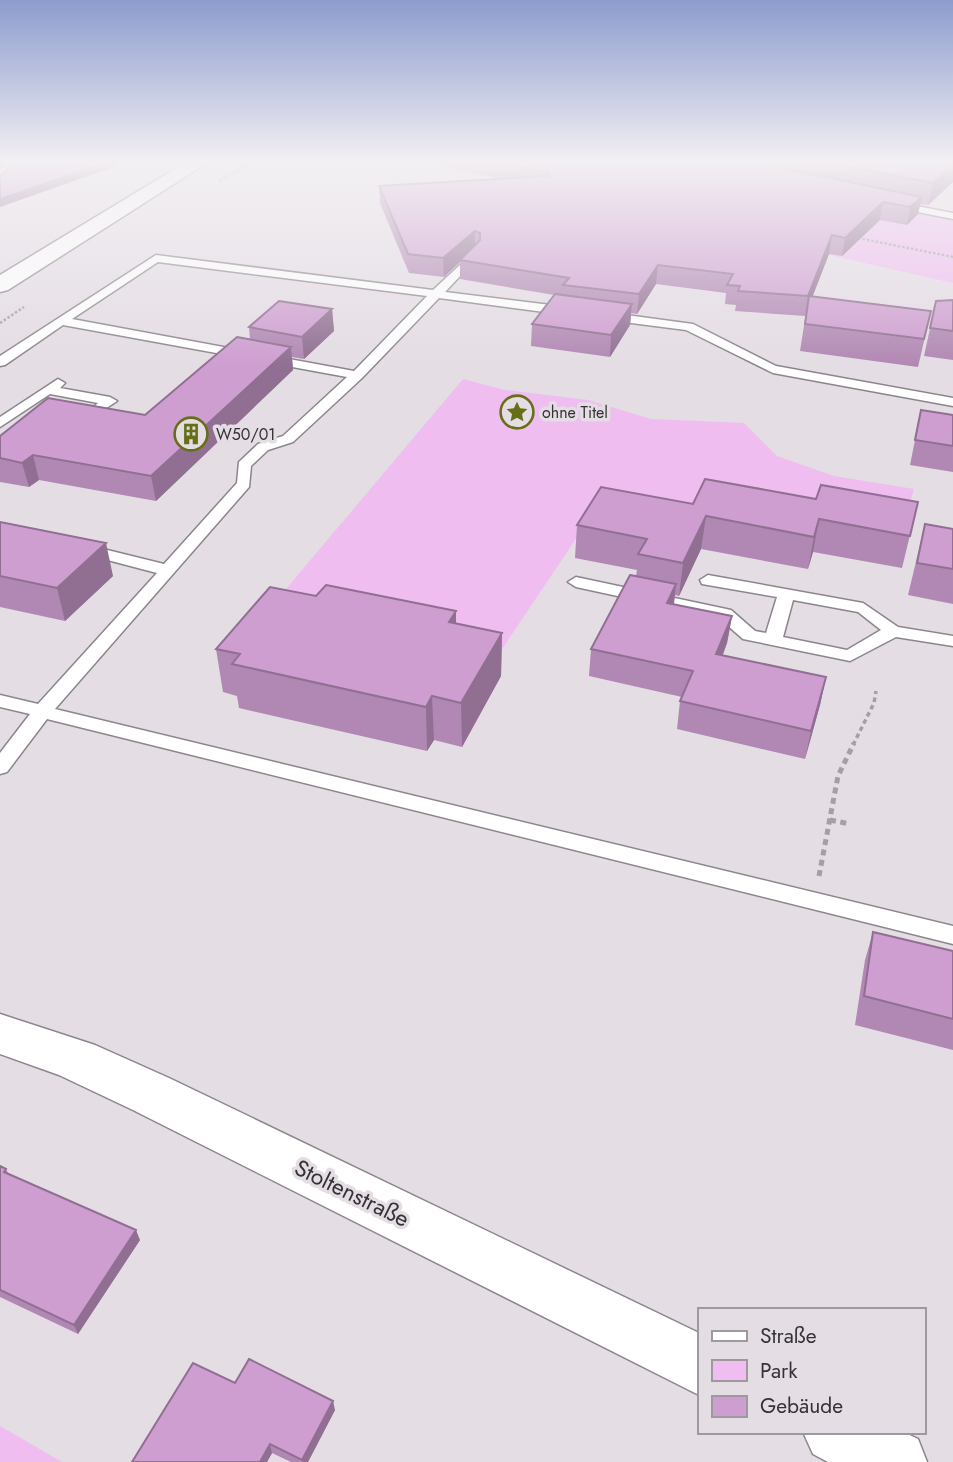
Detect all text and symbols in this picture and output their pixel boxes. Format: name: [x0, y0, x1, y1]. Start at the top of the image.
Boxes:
place icon: ohne Titel: [498, 393, 536, 431]
place label: ohne Titel: [542, 401, 608, 424]
building icon: W50/01: [172, 415, 210, 453]
place label: W50/01: [216, 423, 276, 446]
street label: Stoltenstraße: [289, 1151, 415, 1236]
legend: [698, 1308, 925, 1434]
text: Straße: [760, 1321, 817, 1351]
text: Park: [760, 1356, 798, 1386]
text: Gebäude: [760, 1391, 843, 1421]

